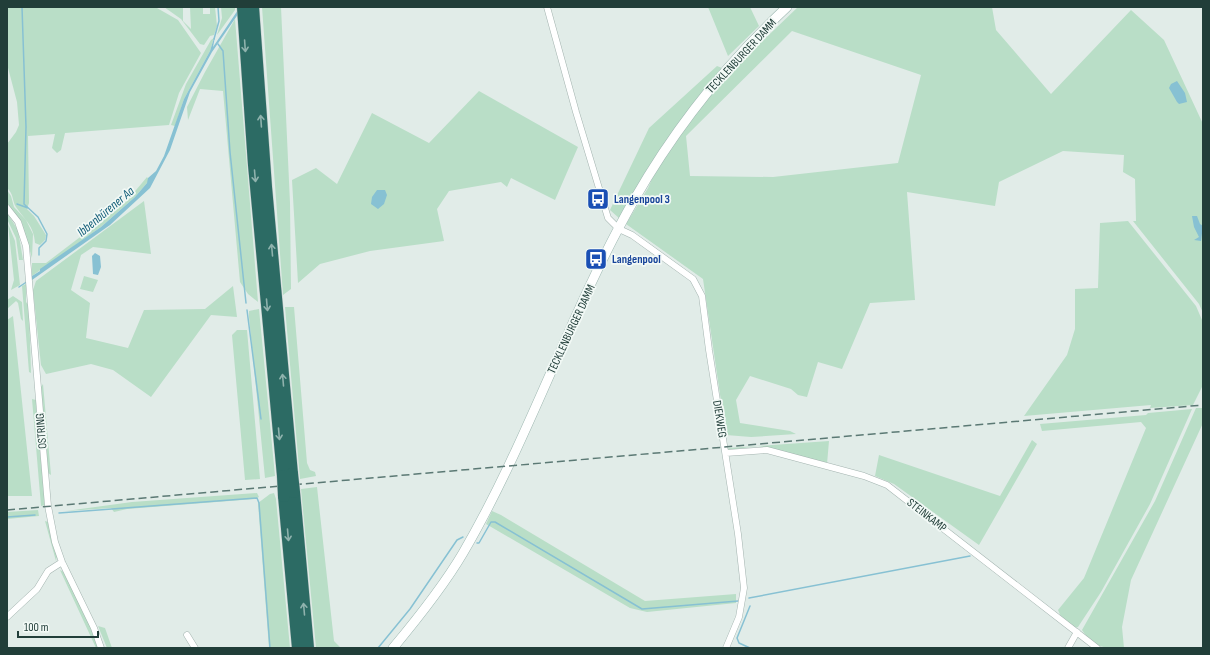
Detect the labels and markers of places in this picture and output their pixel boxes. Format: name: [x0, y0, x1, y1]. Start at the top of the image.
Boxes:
bus stop icon: Langenpool 3: [585, 186, 611, 212]
place label: Langenpool 3: [614, 192, 670, 207]
bus stop icon: Langenpool: [583, 246, 609, 272]
place label: Langenpool: [612, 252, 661, 267]

